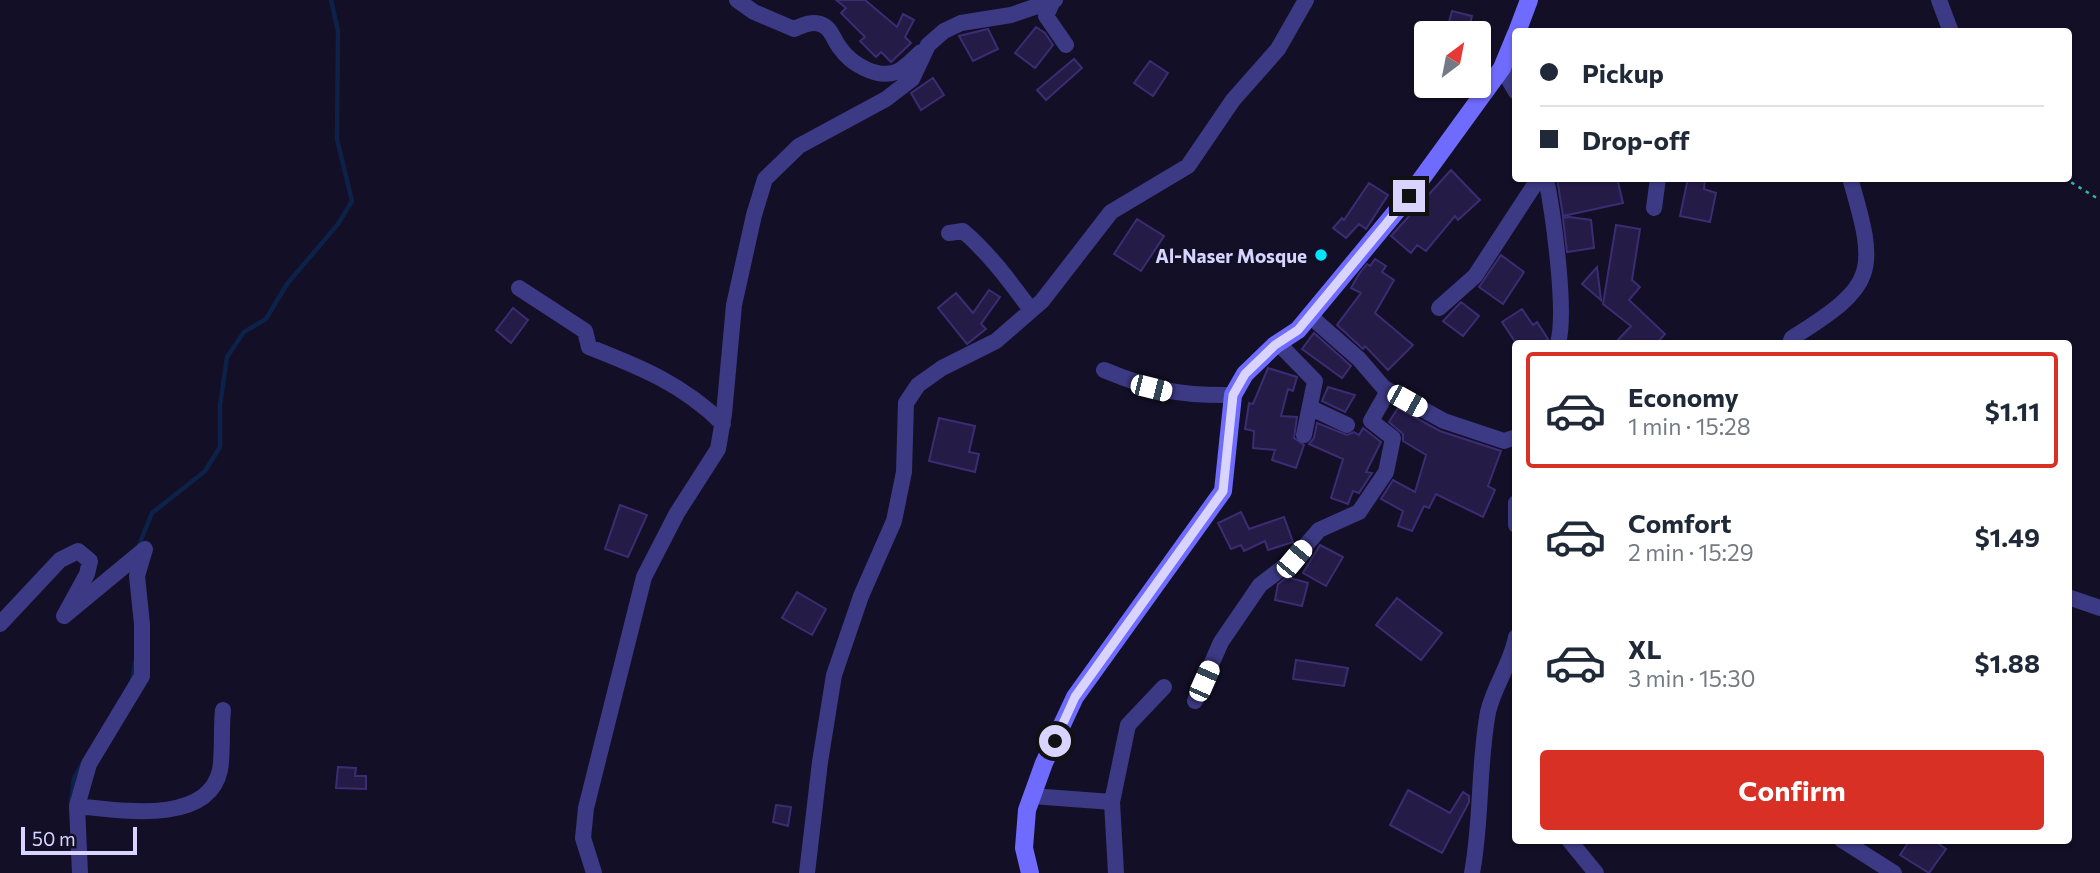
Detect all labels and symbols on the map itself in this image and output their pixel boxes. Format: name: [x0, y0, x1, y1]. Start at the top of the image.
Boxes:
north arrow: [1414, 21, 1491, 98]
route end: [1393, 180, 1425, 212]
place label: Al-Naser Mosque: [1155, 244, 1307, 267]
marker: Al-Naser Mosque: [1313, 247, 1329, 263]
car: [1129, 373, 1174, 403]
car: [1384, 382, 1431, 420]
car: [1273, 536, 1316, 582]
car: [1186, 658, 1223, 704]
route start: [1039, 725, 1071, 757]
scale bar: [21, 824, 136, 856]

